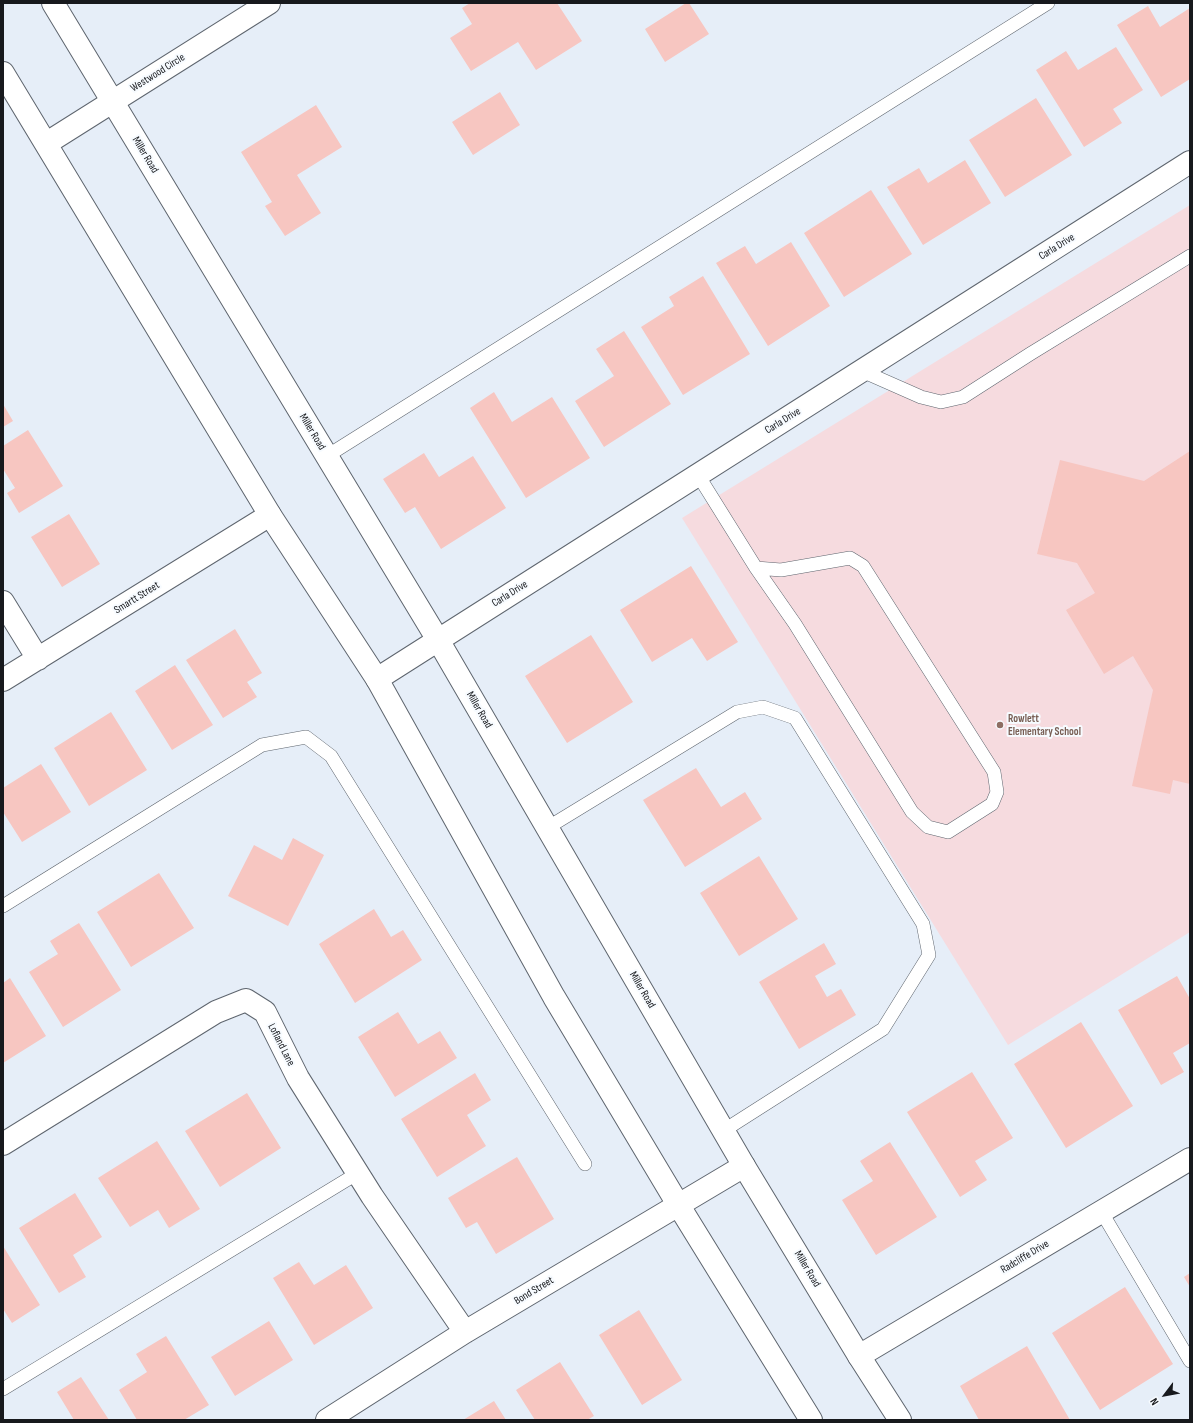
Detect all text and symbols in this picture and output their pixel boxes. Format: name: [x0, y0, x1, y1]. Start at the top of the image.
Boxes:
street label: Westwood Circle: [128, 51, 188, 95]
street label: Miller Road: [129, 134, 161, 176]
street label: Carla Drive: [1037, 231, 1077, 263]
street label: Carla Drive: [763, 405, 803, 437]
street label: Miller Road: [296, 411, 328, 453]
street label: Carla Drive: [490, 578, 530, 610]
street label: Smartt Street: [112, 579, 162, 617]
street label: Miller Road: [463, 689, 495, 731]
place label: Rowlett Elementary School: [1008, 712, 1081, 738]
marker: Rowlett Elementary School: [995, 720, 1005, 730]
street label: Miller Road: [626, 969, 658, 1011]
street label: Lofland Lane: [265, 1022, 297, 1068]
street label: Radcliffe Drive: [998, 1237, 1052, 1277]
street label: Miller Road: [791, 1248, 823, 1290]
street label: Bond Street: [512, 1274, 556, 1308]
north arrow: [1145, 1375, 1185, 1415]
text: N: [1147, 1396, 1161, 1408]

